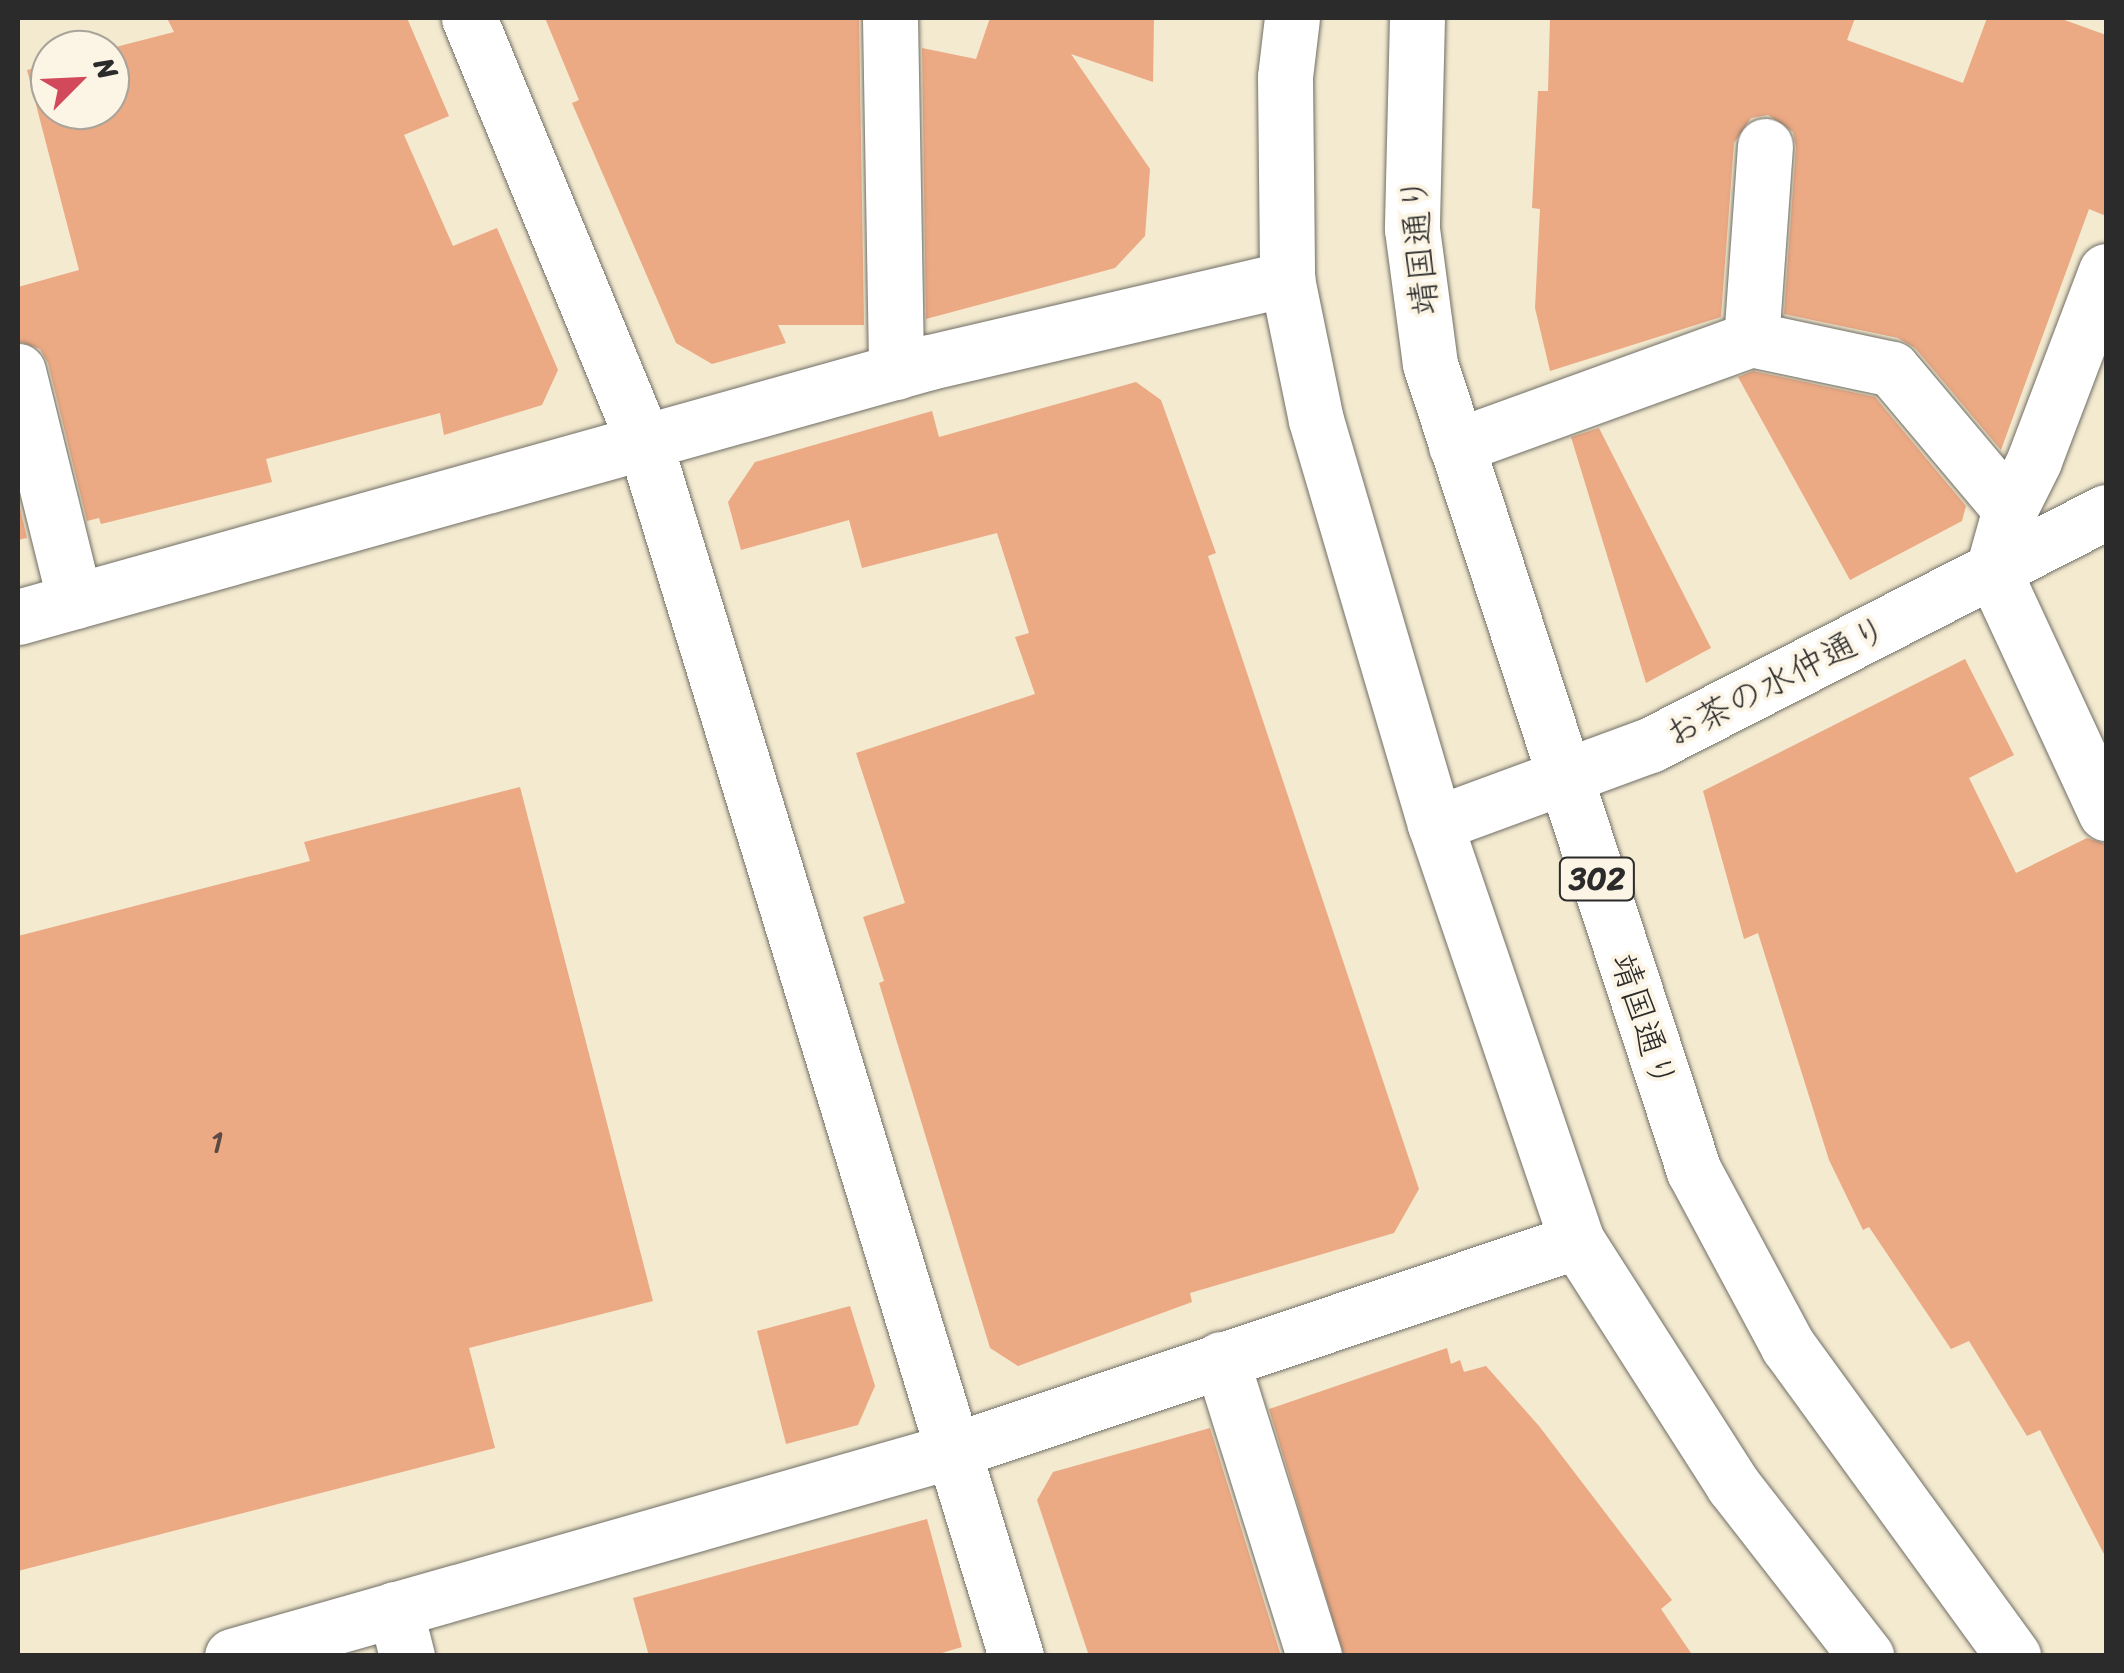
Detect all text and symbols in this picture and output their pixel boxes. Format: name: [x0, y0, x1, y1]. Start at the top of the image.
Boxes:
north arrow: [30, 30, 130, 130]
text: N: [80, 50, 132, 87]
street label: 靖国通り: [1392, 174, 1446, 318]
street label: お茶の水仲通り: [1657, 607, 1895, 755]
road number: 302: [1557, 852, 1637, 906]
street label: 靖国通り: [1602, 948, 1686, 1094]
house number: 1: [211, 1124, 223, 1160]

